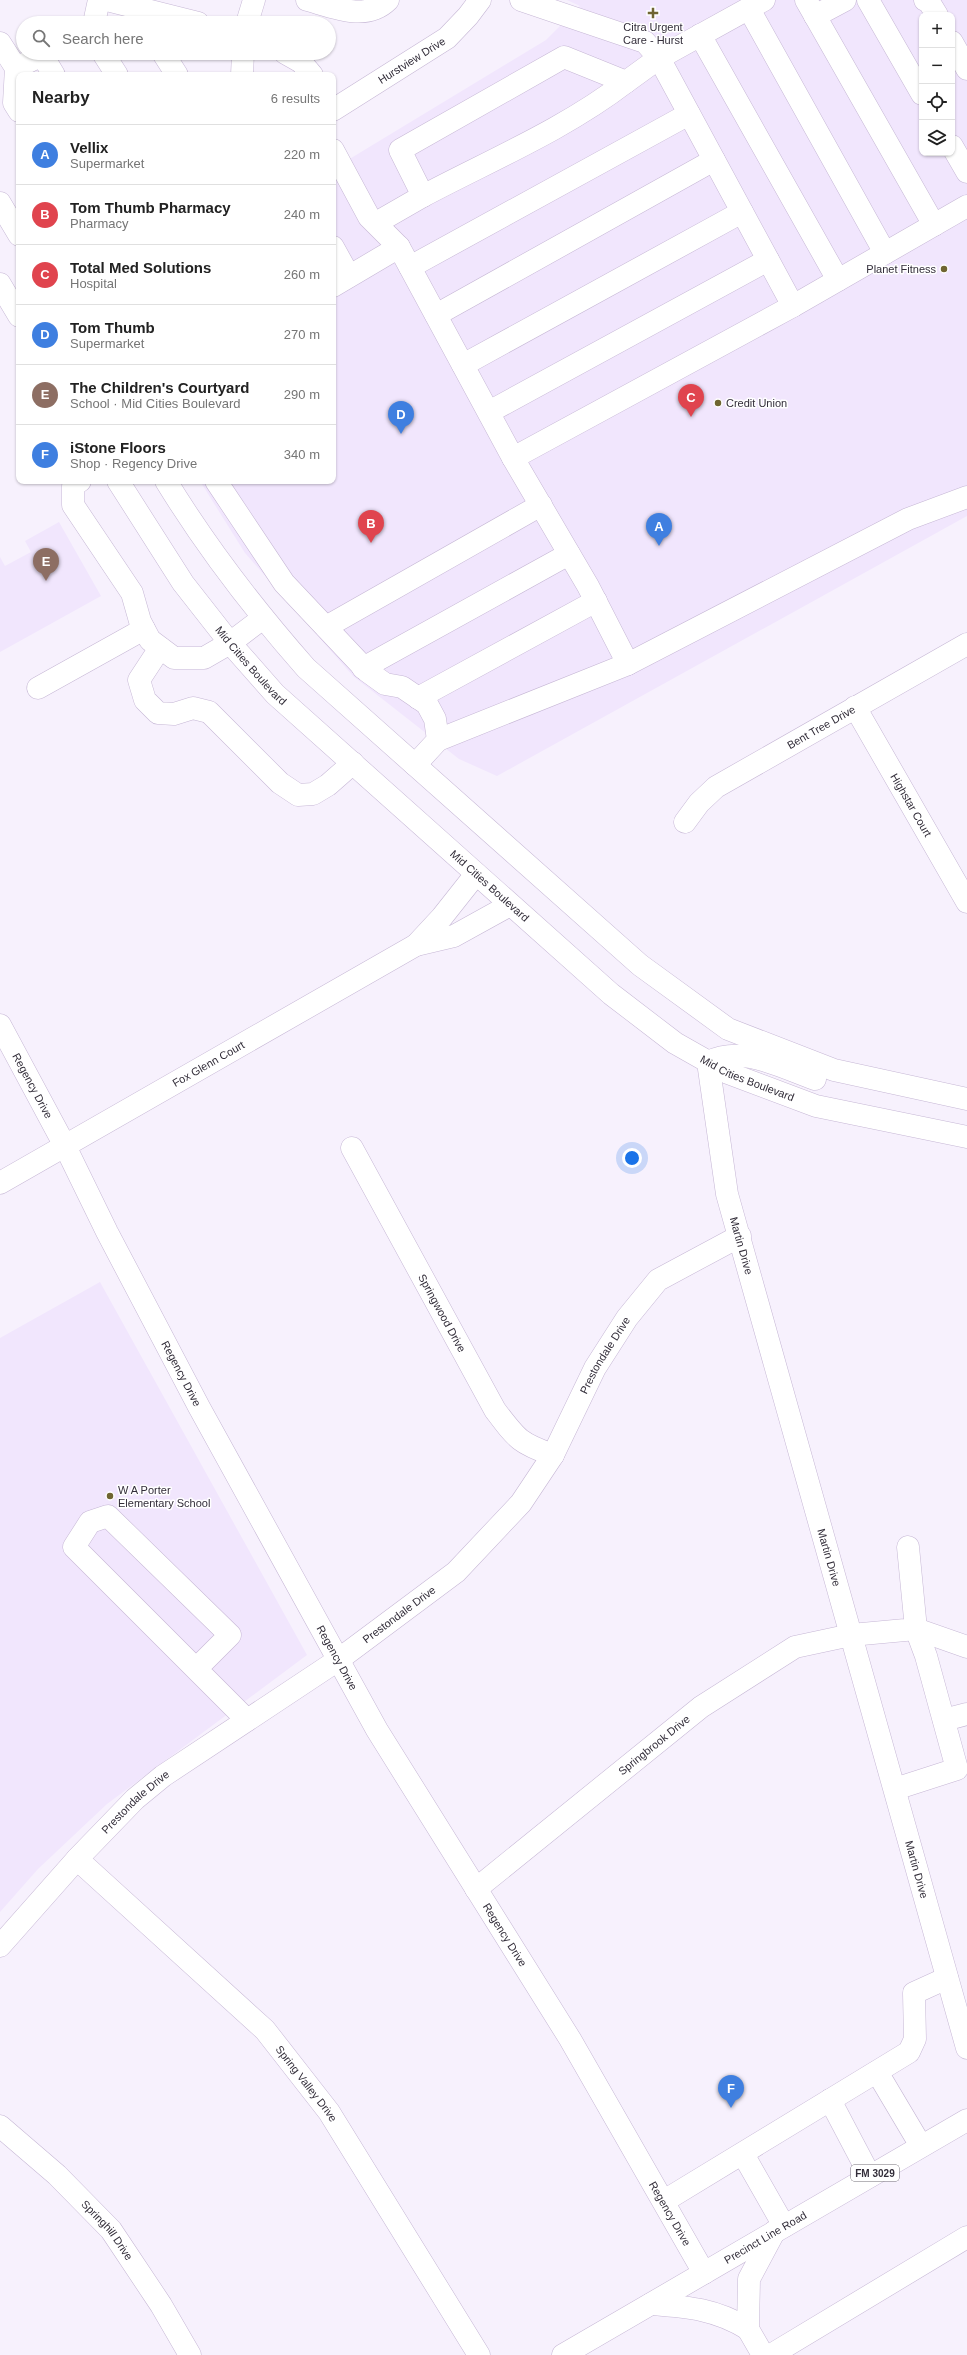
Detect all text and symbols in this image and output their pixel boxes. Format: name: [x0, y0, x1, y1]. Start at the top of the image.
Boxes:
marker: Citra Urgent Care - Hurst: [647, 7, 659, 19]
map controls: [919, 12, 955, 156]
button: +: [919, 12, 955, 48]
search box: [16, 16, 336, 60]
place label: Citra Urgent Care - Hurst: [623, 21, 683, 46]
icon: search: [30, 27, 52, 49]
text: Search here: [62, 30, 144, 47]
street label: Hurstview Drive: [376, 35, 447, 86]
button: −: [919, 48, 955, 84]
button: locate: [919, 84, 955, 120]
text: Nearby: [32, 88, 90, 107]
text: 6 results: [271, 91, 320, 106]
button: layers: [919, 120, 955, 156]
text: Vellix: [70, 139, 108, 156]
text: A: [40, 147, 50, 162]
text: 220 m: [284, 147, 320, 162]
text: Supermarket: [70, 156, 144, 171]
text: Tom Thumb Pharmacy: [70, 199, 231, 216]
text: B: [40, 207, 50, 222]
text: 240 m: [284, 207, 320, 222]
text: Pharmacy: [70, 216, 129, 231]
text: Total Med Solutions: [70, 259, 211, 276]
place label: Planet Fitness: [866, 263, 936, 275]
marker: Planet Fitness: [939, 264, 949, 274]
text: C: [40, 267, 50, 282]
text: 260 m: [284, 267, 320, 282]
text: Hospital: [70, 276, 117, 291]
text: Tom Thumb: [70, 319, 155, 336]
text: D: [40, 327, 50, 342]
text: 270 m: [284, 327, 320, 342]
text: Supermarket: [70, 336, 144, 351]
text: The Children's Courtyard: [70, 379, 249, 396]
pin: C: [678, 384, 704, 417]
text: E: [41, 387, 49, 402]
text: 290 m: [284, 387, 320, 402]
text: School · Mid Cities Boulevard: [70, 396, 241, 411]
place label: Credit Union: [726, 397, 787, 409]
marker: Credit Union: [713, 398, 723, 408]
pin: D: [388, 401, 414, 434]
text: iStone Floors: [70, 439, 166, 456]
text: F: [41, 447, 49, 462]
text: 340 m: [284, 447, 320, 462]
text: Shop · Regency Drive: [70, 456, 197, 471]
pin: B: [358, 510, 384, 543]
pin: A: [646, 513, 672, 546]
pin: E: [33, 548, 59, 581]
street label: Mid Cities Boulevard: [213, 624, 289, 707]
street label: Bent Tree Drive: [785, 703, 857, 751]
street label: Highstar Court: [888, 771, 934, 839]
street label: Mid Cities Boulevard: [448, 848, 531, 924]
street label: Fox Glenn Court: [170, 1039, 246, 1089]
street label: Regency Drive: [10, 1051, 55, 1120]
street label: Mid Cities Boulevard: [698, 1053, 796, 1103]
your location: [622, 1148, 642, 1168]
street label: Martin Drive: [728, 1215, 755, 1276]
street label: Springwood Drive: [416, 1272, 468, 1354]
street label: Prestondale Drive: [577, 1315, 632, 1396]
street label: Regency Drive: [159, 1339, 204, 1408]
place label: W A Porter Elementary School: [118, 1484, 210, 1509]
marker: W A Porter Elementary School: [105, 1491, 115, 1501]
street label: Martin Drive: [815, 1527, 843, 1588]
street label: Prestondale Drive: [360, 1583, 438, 1645]
street label: Regency Drive: [314, 1623, 360, 1692]
street label: Springbrook Drive: [616, 1713, 692, 1777]
street label: Prestondale Drive: [99, 1768, 171, 1836]
street label: Martin Drive: [903, 1839, 931, 1900]
street label: Regency Drive: [481, 1901, 529, 1969]
street label: Spring Valley Drive: [273, 2043, 340, 2124]
pin: F: [718, 2075, 744, 2108]
road number: FM 3029: [851, 2165, 899, 2181]
street label: Regency Drive: [647, 2179, 693, 2248]
street label: Springhill Drive: [79, 2198, 135, 2262]
street label: Precinct Line Road: [722, 2209, 809, 2266]

